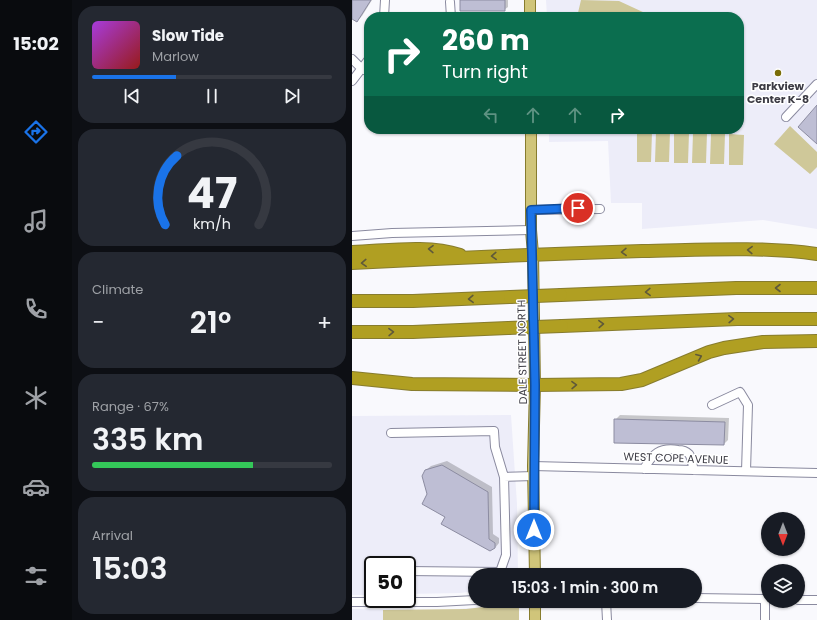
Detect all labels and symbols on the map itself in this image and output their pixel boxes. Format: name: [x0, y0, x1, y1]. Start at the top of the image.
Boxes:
marker: Parkview Center K-8: [773, 68, 783, 78]
place label: Parkview Center K-8: [747, 78, 809, 107]
pin: [561, 191, 595, 225]
one-way arrow: [428, 245, 434, 253]
one-way arrow: [747, 245, 753, 254]
one-way arrow: [621, 247, 627, 256]
one-way arrow: [491, 252, 497, 260]
one-way arrow: [361, 258, 367, 267]
one-way arrow: [775, 283, 781, 292]
one-way arrow: [645, 287, 651, 296]
one-way arrow: [468, 295, 474, 303]
street label: DALE STREET NORTH: [513, 300, 531, 404]
one-way arrow: [728, 315, 734, 323]
one-way arrow: [598, 320, 604, 329]
one-way arrow: [388, 328, 394, 336]
one-way arrow: [696, 353, 703, 361]
one-way arrow: [571, 381, 577, 389]
street label: WEST COPE AVENUE: [623, 448, 729, 468]
position arrow: [513, 509, 555, 551]
north arrow: [761, 512, 805, 556]
speed limit sign: 50: [364, 556, 416, 608]

